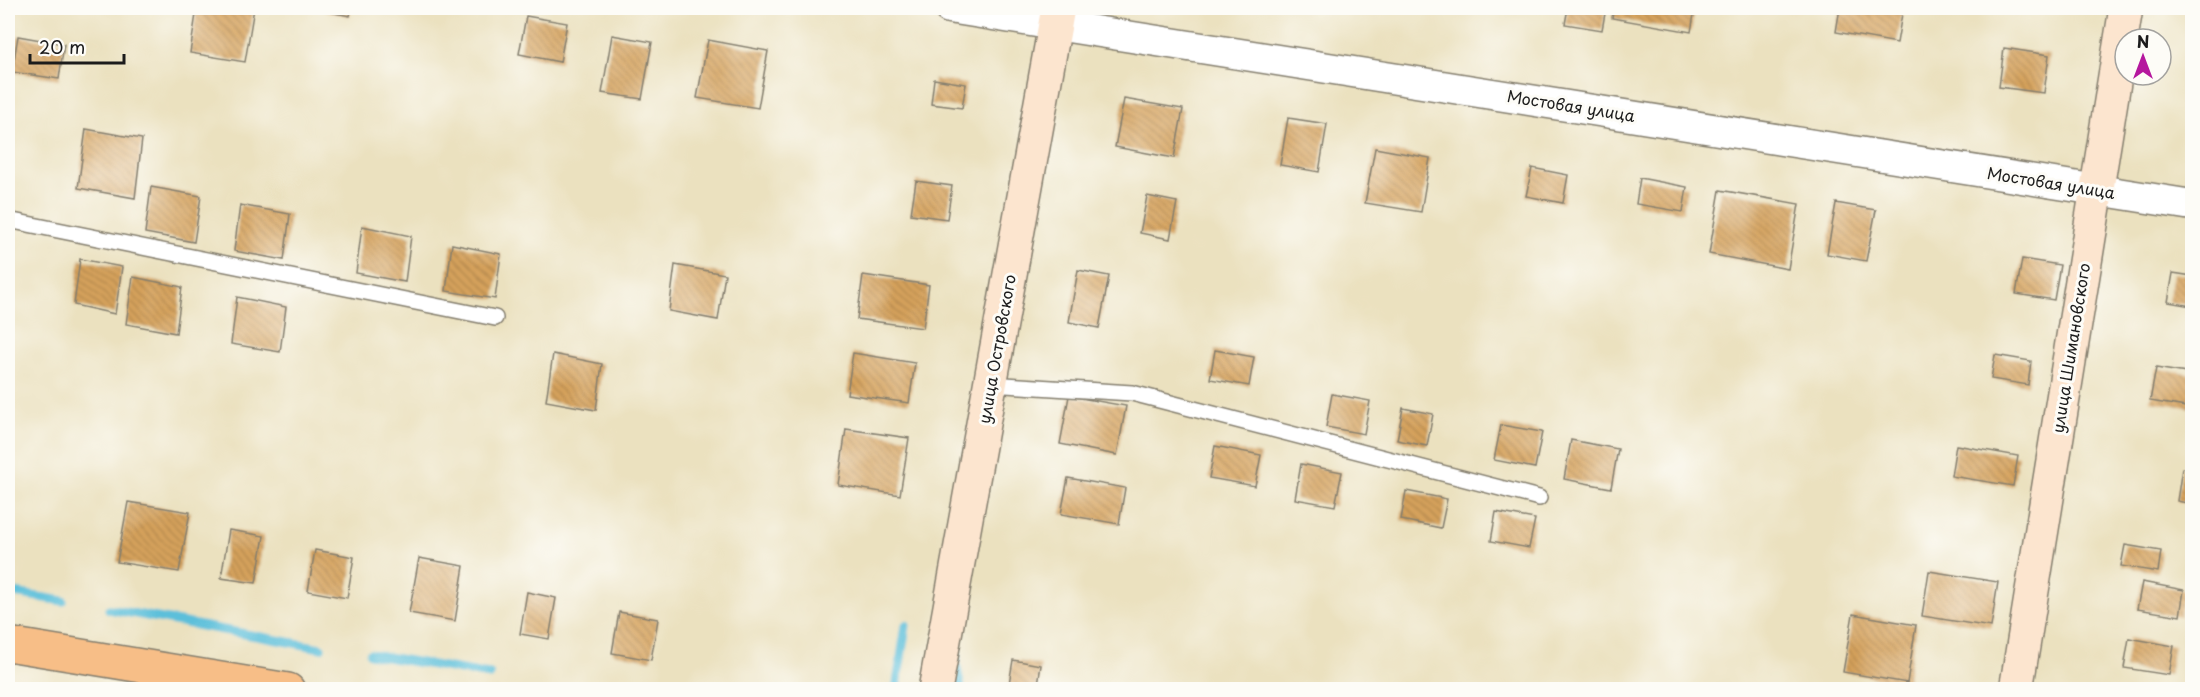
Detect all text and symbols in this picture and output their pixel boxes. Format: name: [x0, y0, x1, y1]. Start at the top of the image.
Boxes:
scale bar: [30, 27, 124, 65]
north arrow: [2113, 27, 2173, 87]
text: N: [2137, 29, 2149, 53]
text: 20 m: [39, 33, 85, 60]
street label: Мостовая улица: [1505, 83, 1637, 127]
street label: Мостовая улица: [1985, 160, 2117, 204]
street label: улица Шимановского: [2045, 261, 2095, 435]
street label: улица Островского: [971, 272, 1021, 425]

